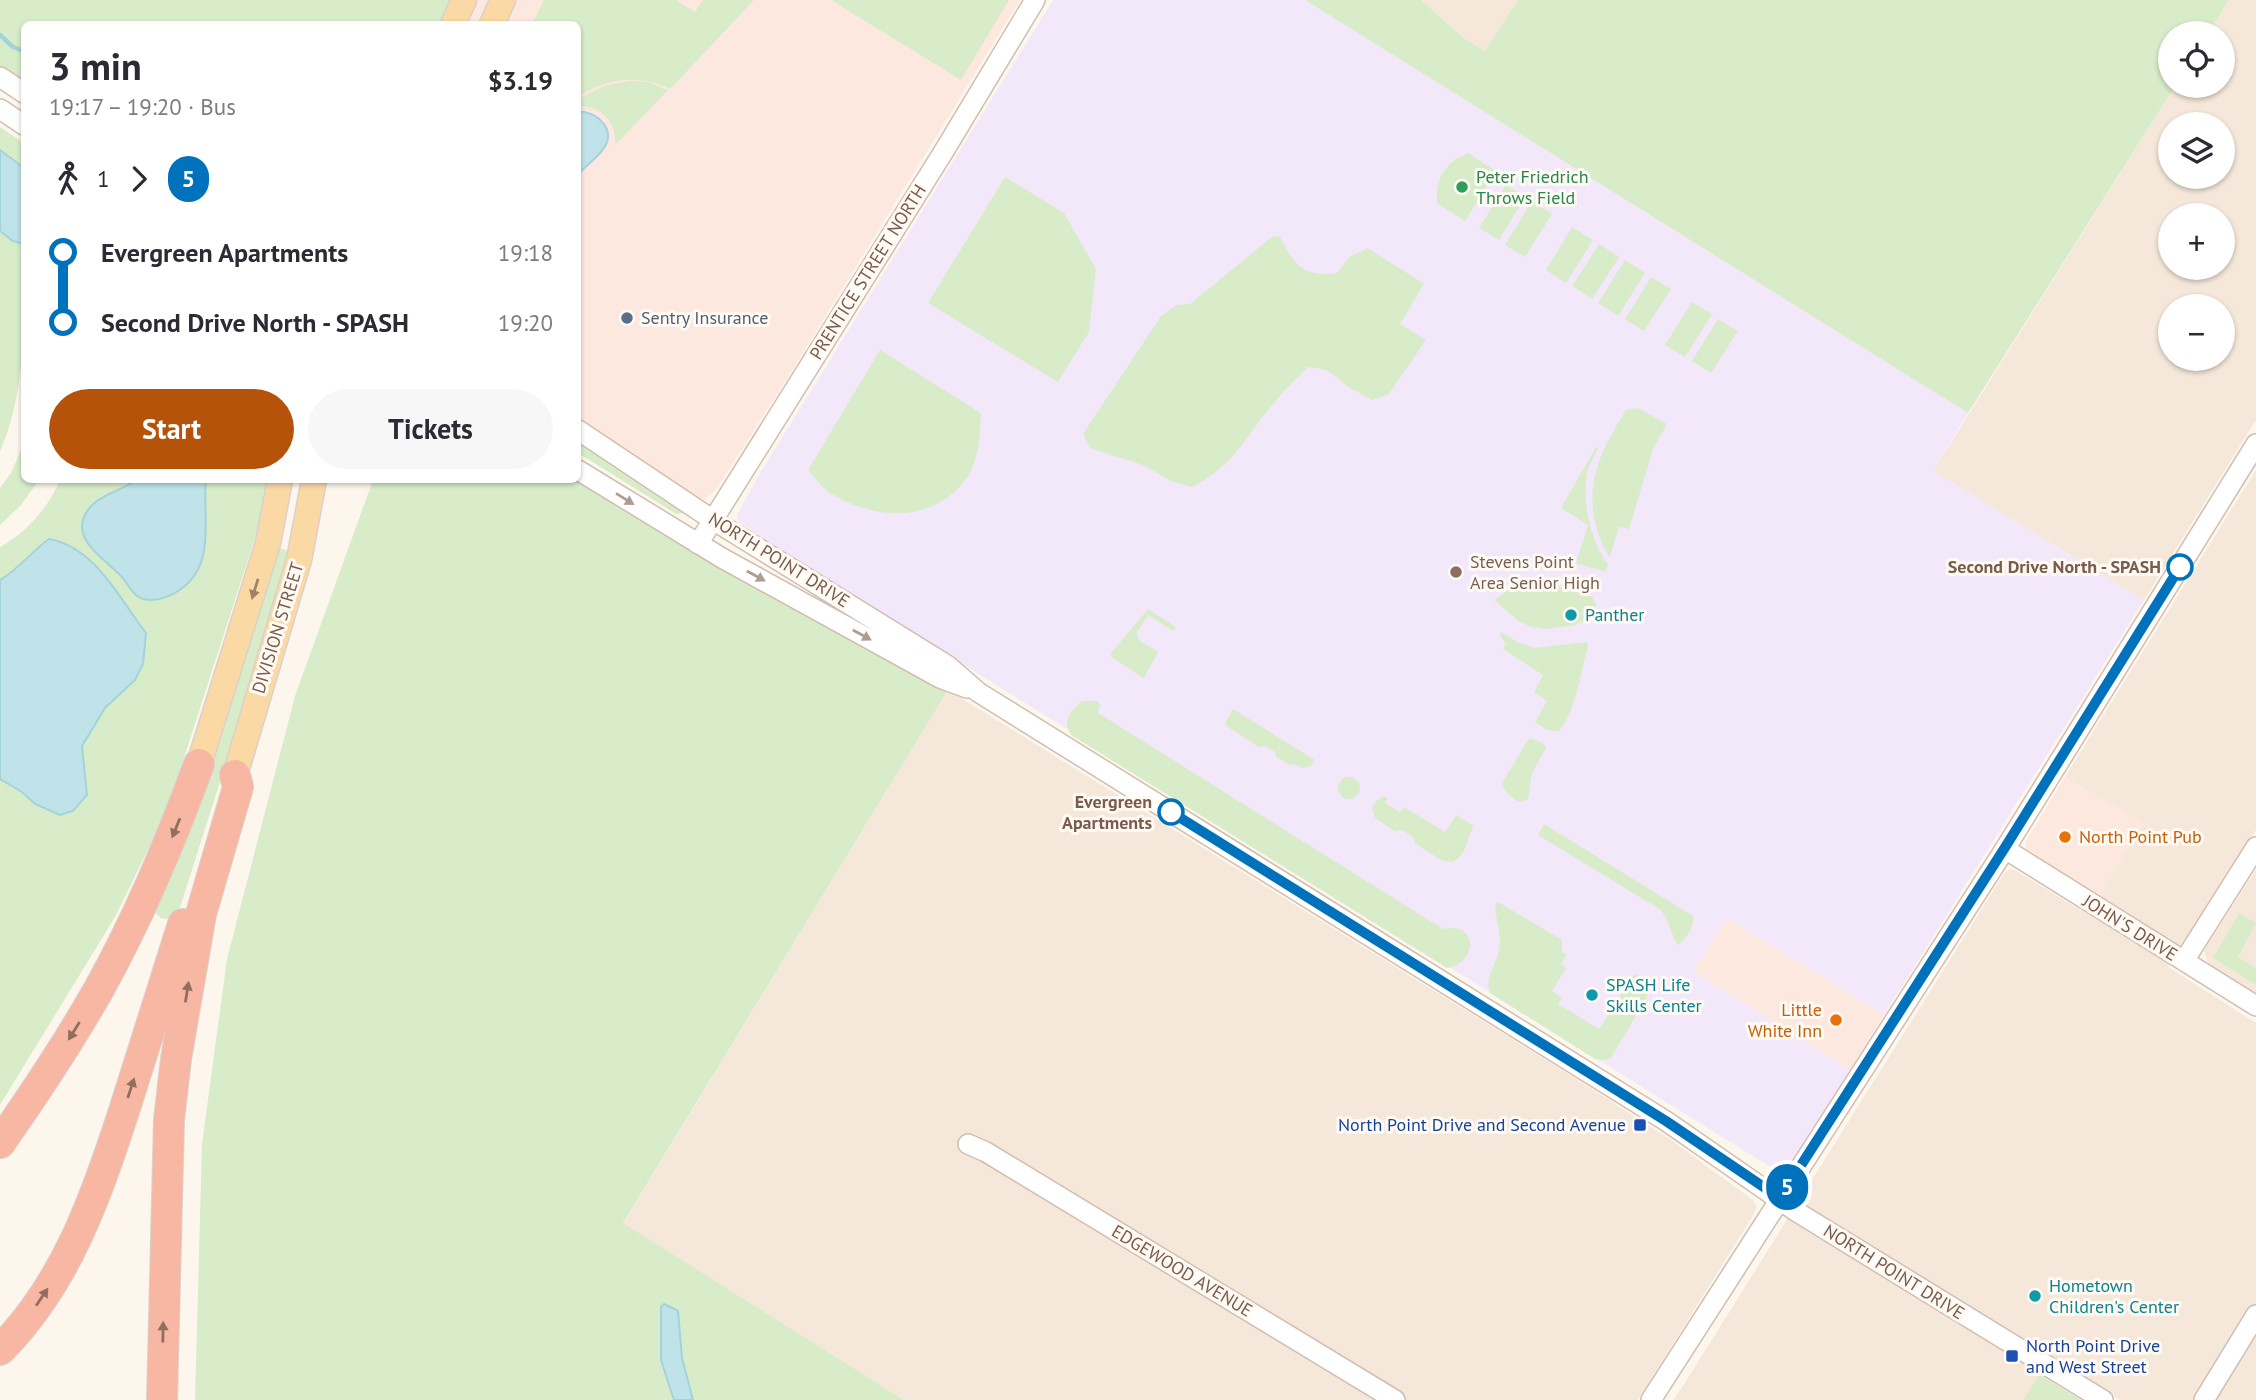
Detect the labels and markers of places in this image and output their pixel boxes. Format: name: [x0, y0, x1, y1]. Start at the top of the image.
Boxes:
place label: Peter Friedrich Throws Field: [1476, 165, 1589, 209]
marker: Peter Friedrich Throws Field: [1454, 179, 1470, 195]
place label: Sentry Insurance: [641, 306, 768, 329]
marker: Sentry Insurance: [619, 310, 635, 326]
place label: Stevens Point Area Senior High: [1470, 550, 1600, 594]
marker: Second Drive North - SPASH: [2167, 554, 2193, 580]
place label: Second Drive North - SPASH: [1948, 555, 2161, 578]
marker: Stevens Point Area Senior High: [1448, 564, 1464, 580]
place label: Panther: [1585, 603, 1644, 626]
marker: Panther: [1563, 607, 1579, 623]
place label: Evergreen Apartments: [1062, 790, 1152, 834]
marker: Evergreen Apartments: [1158, 799, 1184, 825]
place label: North Point Pub: [2079, 825, 2202, 848]
marker: North Point Pub: [2057, 829, 2073, 845]
place label: SPASH Life Skills Center: [1606, 973, 1702, 1017]
marker: SPASH Life Skills Center: [1584, 987, 1600, 1003]
place label: Little White Inn: [1748, 998, 1822, 1042]
marker: Little White Inn: [1828, 1012, 1844, 1028]
place label: North Point Drive and Second Avenue: [1338, 1113, 1626, 1136]
marker: North Point Drive and Second Avenue: [1632, 1117, 1648, 1133]
place label: Hometown Children's Center: [2049, 1274, 2179, 1318]
marker: Hometown Children's Center: [2027, 1288, 2043, 1304]
place label: North Point Drive and West Street: [2026, 1334, 2160, 1378]
marker: North Point Drive and West Street: [2004, 1348, 2020, 1364]

